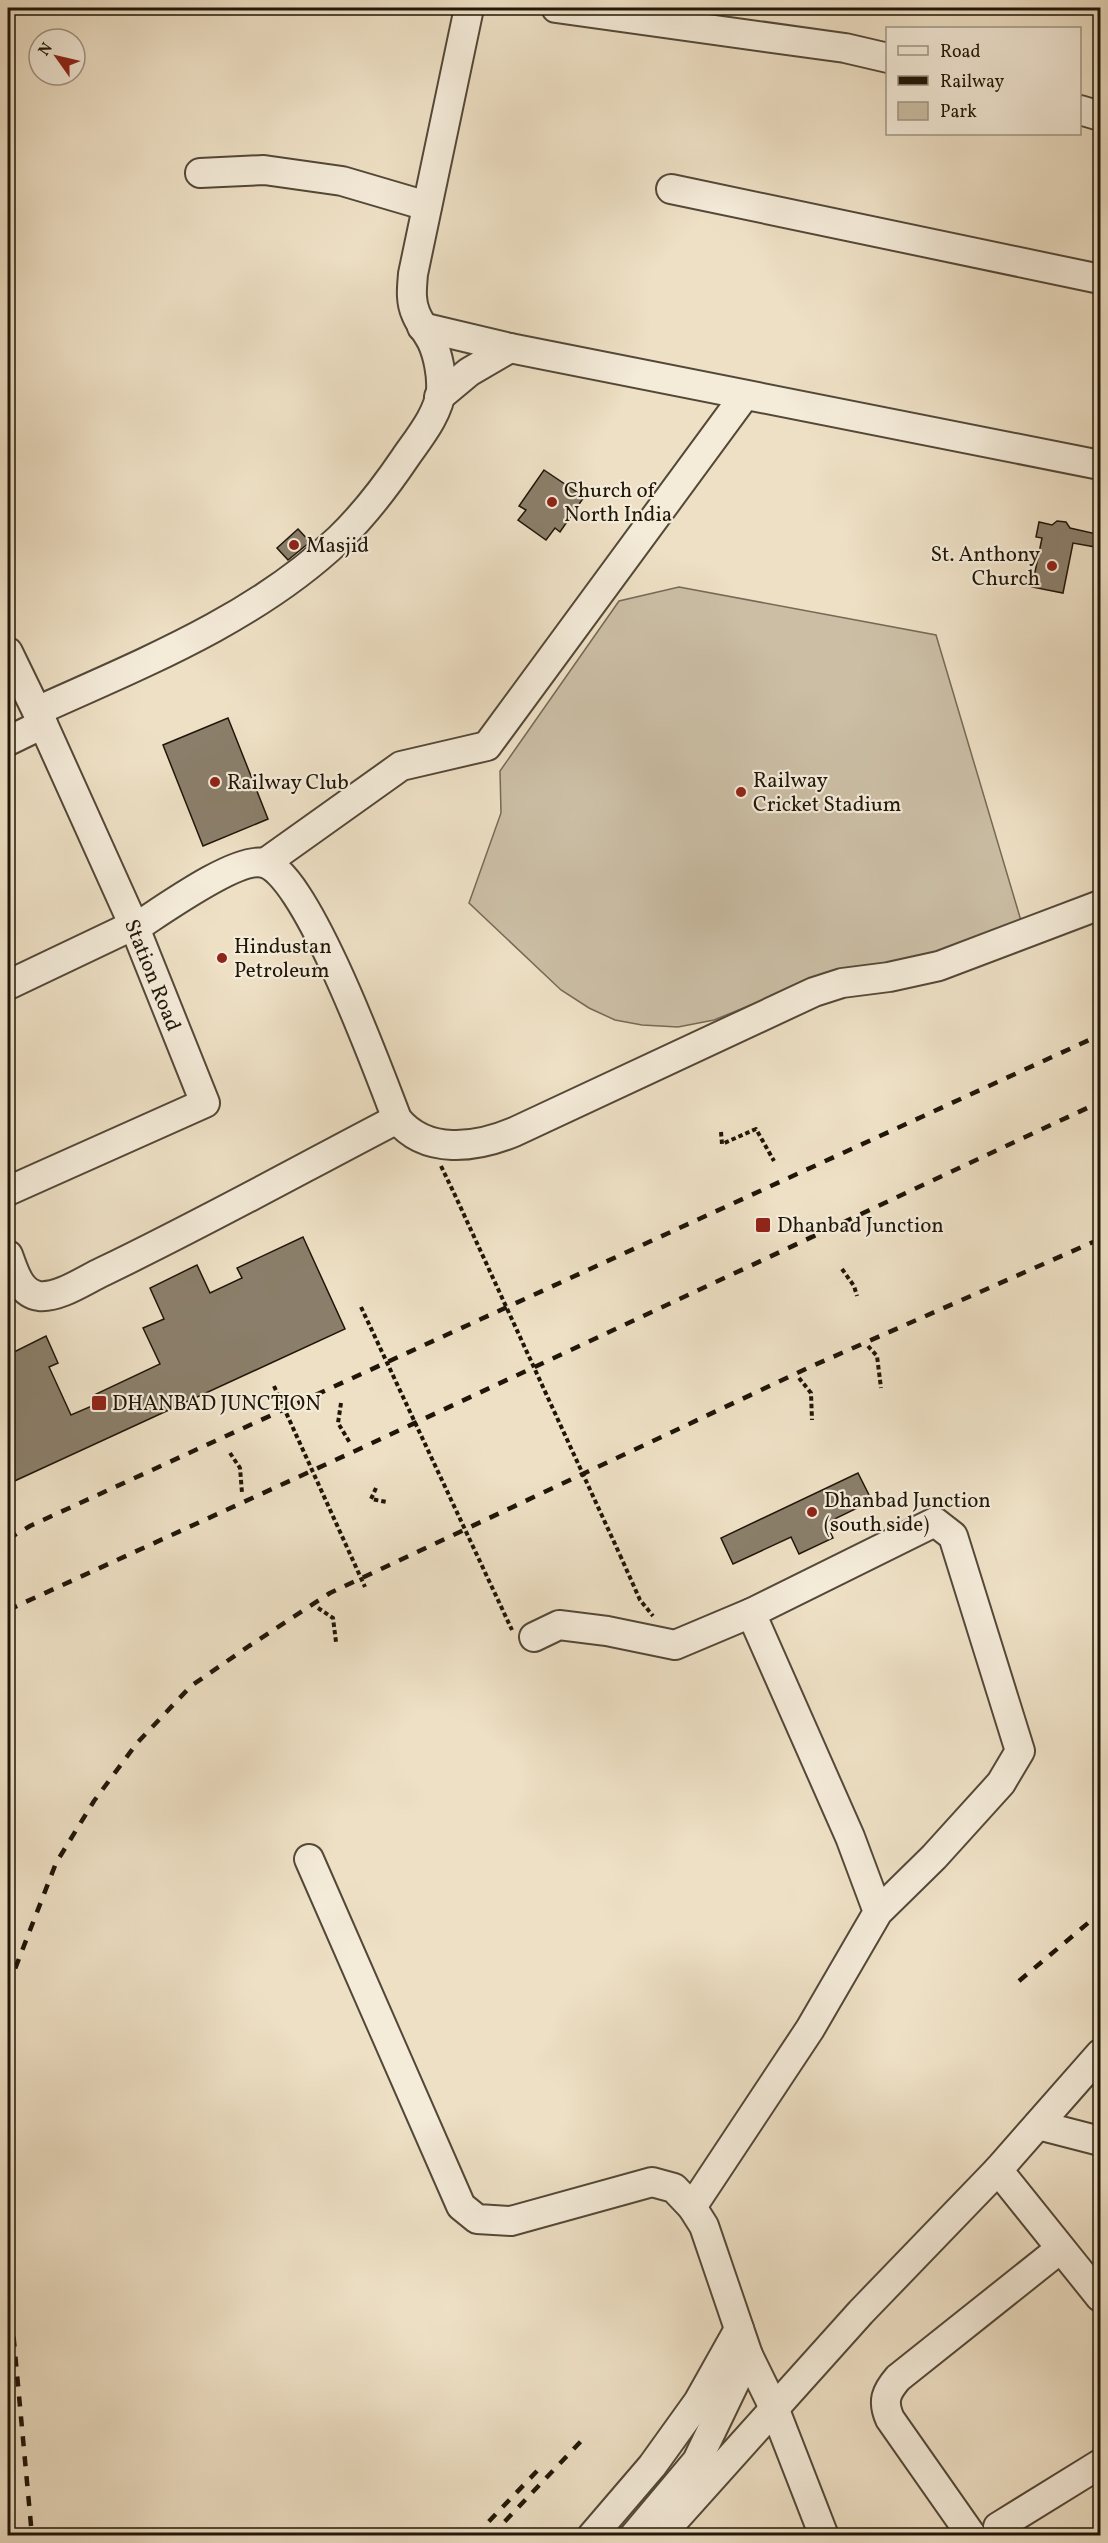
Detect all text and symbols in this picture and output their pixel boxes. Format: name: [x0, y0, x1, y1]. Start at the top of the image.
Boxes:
north arrow: [27, 27, 87, 87]
legend: [886, 27, 1081, 135]
text: N: [34, 38, 59, 61]
text: Road: [940, 40, 981, 65]
text: Railway: [940, 70, 1004, 95]
text: Park: [940, 100, 977, 125]
place label: Church of North India: [564, 477, 672, 530]
marker: Church of North India: [545, 495, 559, 509]
place label: Masjid: [306, 532, 369, 561]
marker: Masjid: [287, 538, 301, 552]
place label: St. Anthony Church: [930, 541, 1041, 594]
marker: St. Anthony Church: [1045, 559, 1059, 573]
place label: Railway Cricket Stadium: [753, 767, 901, 820]
place label: Railway Club: [227, 769, 349, 798]
marker: Railway Club: [208, 775, 222, 789]
marker: Railway Cricket Stadium: [734, 785, 748, 799]
street label: Station Road: [116, 915, 187, 1036]
place label: Hindustan Petroleum: [234, 933, 332, 986]
marker: Hindustan Petroleum: [215, 951, 229, 965]
place label: Dhanbad Junction: [777, 1212, 944, 1241]
marker: Dhanbad Junction: [754, 1216, 772, 1234]
place label: DHANBAD JUNCTION: [112, 1390, 321, 1419]
marker: DHANBAD JUNCTION: [90, 1394, 108, 1412]
place label: Dhanbad Junction (south side): [824, 1487, 991, 1540]
marker: Dhanbad Junction (south side): [805, 1505, 819, 1519]

